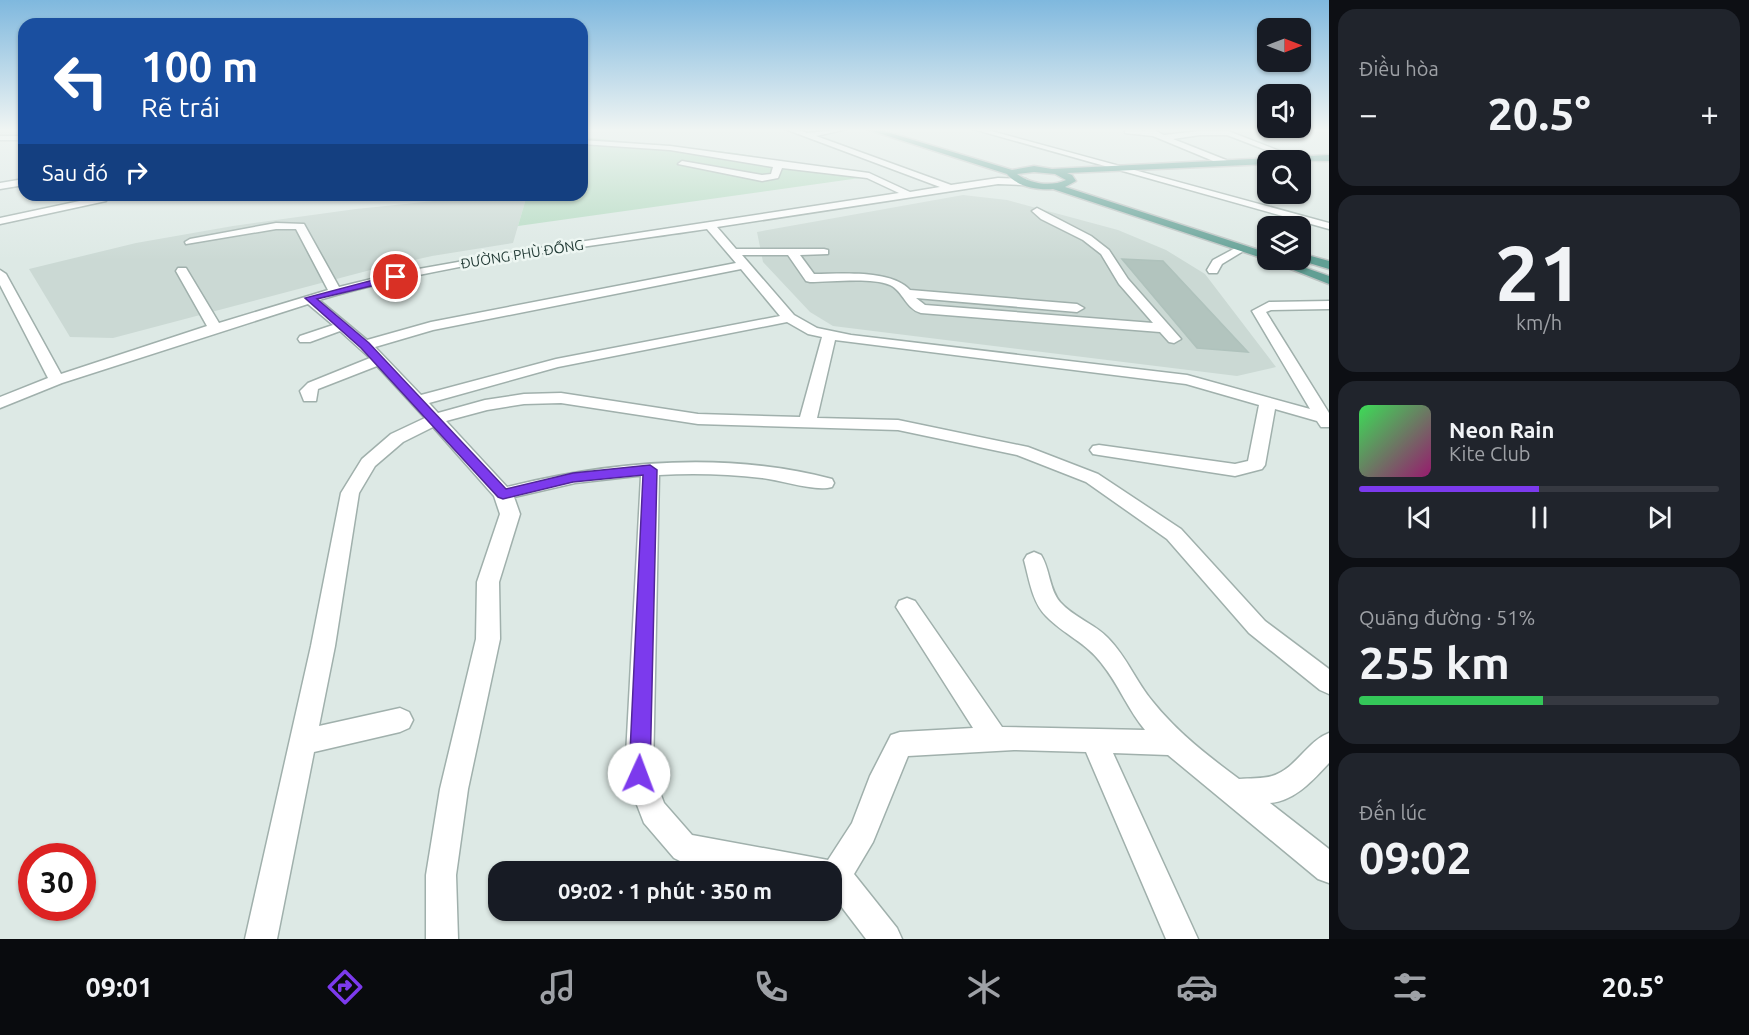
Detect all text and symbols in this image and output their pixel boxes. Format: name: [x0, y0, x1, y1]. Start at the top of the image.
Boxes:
north arrow: [1257, 18, 1311, 72]
map controls: [1257, 18, 1311, 270]
icon: left: [42, 42, 120, 120]
text: 100 m: [141, 43, 258, 90]
text: Điều hòa: [1359, 57, 1439, 80]
button: sound: [1257, 84, 1311, 138]
text: 20.5°: [1487, 88, 1591, 139]
text: Rẽ trái: [141, 92, 220, 122]
text: −: [1359, 95, 1378, 132]
text: +: [1700, 95, 1719, 132]
button: search: [1257, 150, 1311, 204]
icon: right: [120, 156, 153, 189]
text: Sau đó: [42, 160, 108, 185]
button: layers: [1257, 216, 1311, 270]
text: 21: [1495, 228, 1583, 316]
street label: ĐƯỜNG PHÙ ĐỔNG: [459, 235, 585, 272]
pin: [370, 251, 421, 302]
icon: arrive: [379, 260, 412, 293]
text: km/h: [1516, 311, 1562, 334]
text: Neon Rain: [1449, 417, 1554, 442]
text: Kite Club: [1449, 442, 1531, 465]
icon: previous: [1403, 501, 1436, 534]
icon: pause: [1523, 501, 1556, 534]
icon: next: [1643, 501, 1676, 534]
text: Quãng đường · 51%: [1359, 606, 1535, 629]
text: 255 km: [1359, 637, 1510, 688]
position arrow: [607, 742, 671, 806]
text: Đến lúc: [1359, 801, 1426, 824]
text: 09:02: [1359, 832, 1472, 883]
speed limit sign: 30: [18, 843, 96, 921]
text: 09:02 · 1 phút · 350 m: [558, 878, 772, 903]
icon: directions: [324, 966, 366, 1008]
icon: music: [537, 966, 579, 1008]
icon: phone: [750, 966, 792, 1008]
icon: climate: [963, 966, 1005, 1008]
icon: car: [1176, 966, 1218, 1008]
icon: filters: [1389, 966, 1431, 1008]
text: 09:01: [85, 972, 153, 1002]
text: 20.5°: [1602, 972, 1663, 1002]

